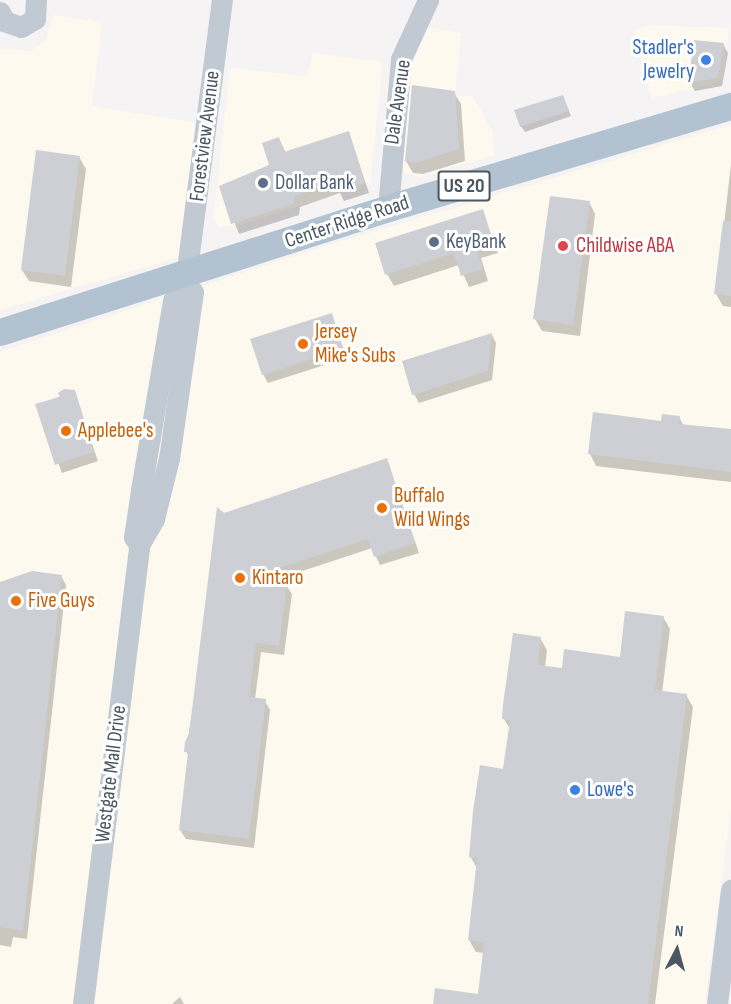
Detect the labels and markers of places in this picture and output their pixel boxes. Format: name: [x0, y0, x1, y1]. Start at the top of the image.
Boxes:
place label: Stadler's Jewelry: [633, 35, 694, 85]
marker: Stadler's Jewelry: [699, 53, 713, 67]
place label: Dollar Bank: [275, 170, 354, 196]
marker: Dollar Bank: [256, 176, 270, 190]
place label: KeyBank: [446, 229, 506, 255]
place label: Childwise ABA: [576, 233, 674, 259]
marker: KeyBank: [427, 235, 441, 249]
marker: Childwise ABA: [554, 237, 572, 255]
place label: Jersey Mike's Subs: [315, 319, 396, 369]
marker: Jersey Mike's Subs: [296, 337, 310, 351]
place label: Applebee's: [78, 418, 154, 444]
marker: Applebee's: [59, 424, 73, 438]
place label: Buffalo Wild Wings: [394, 483, 470, 533]
marker: Buffalo Wild Wings: [375, 501, 389, 515]
place label: Kintaro: [252, 565, 303, 591]
marker: Kintaro: [233, 571, 247, 585]
place label: Five Guys: [28, 588, 95, 614]
marker: Five Guys: [9, 594, 23, 608]
place label: Lowe's: [587, 777, 634, 803]
marker: Lowe's: [568, 783, 582, 797]

